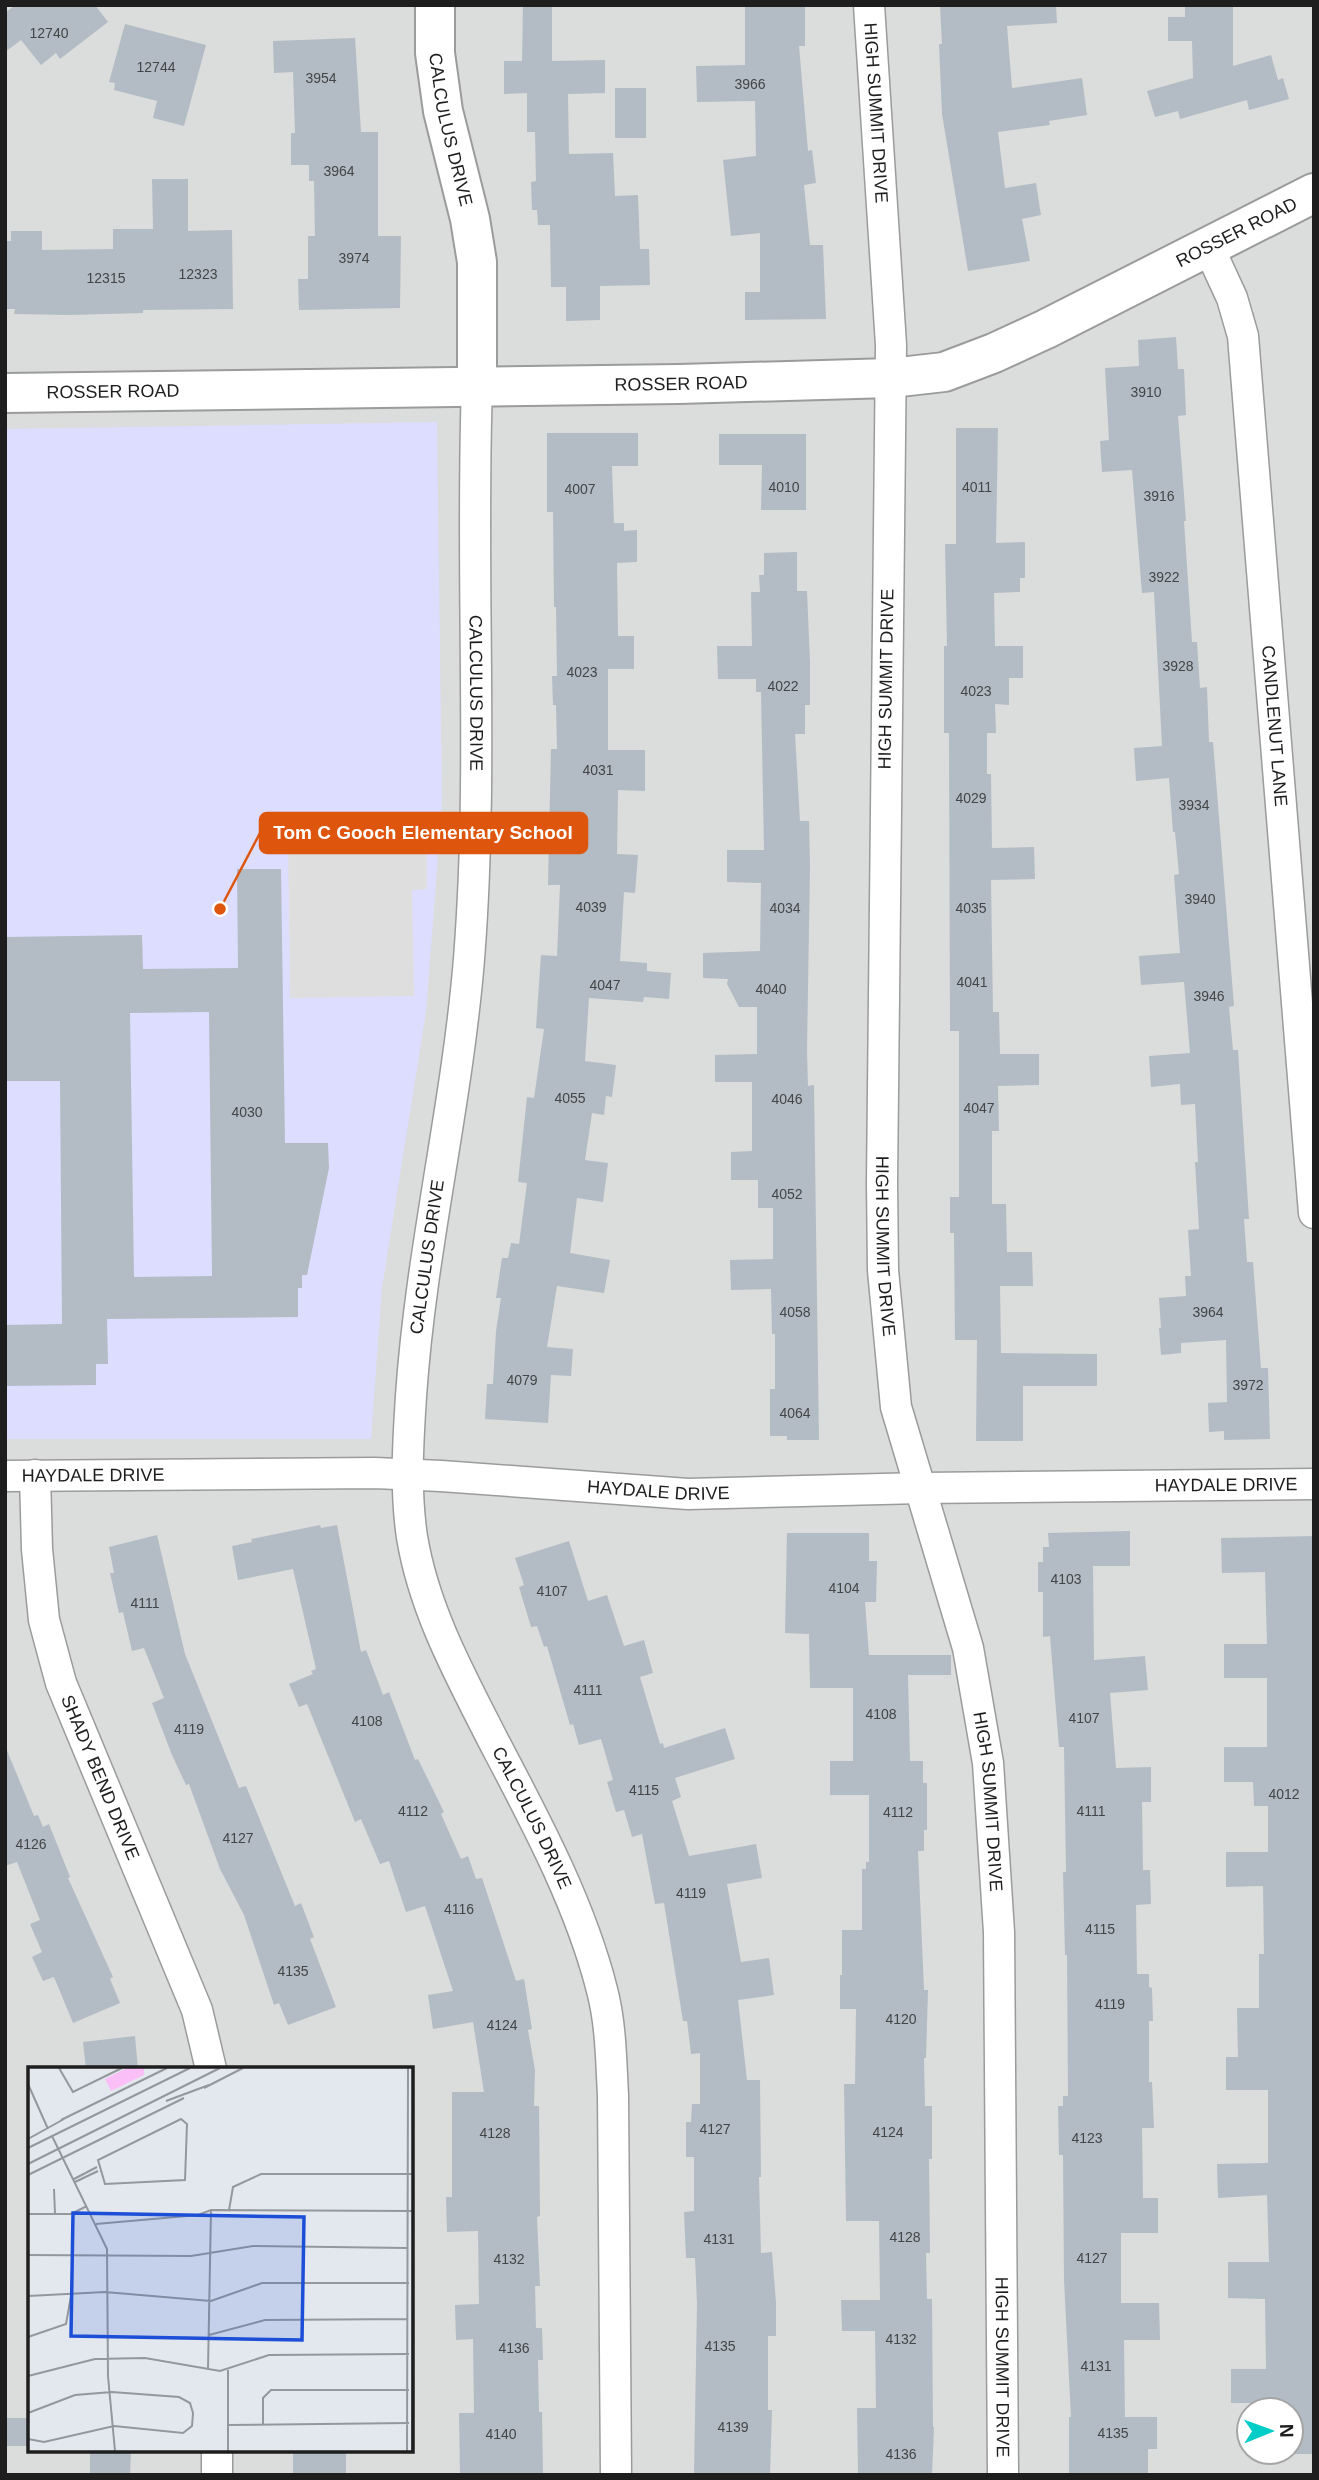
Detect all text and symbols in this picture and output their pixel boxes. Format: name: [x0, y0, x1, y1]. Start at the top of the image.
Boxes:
street label: HIGH SUMMIT DRIVE: [860, 22, 892, 204]
house number: 12740: [30, 25, 69, 41]
street label: CALCULUS DRIVE: [425, 52, 476, 208]
house number: 12744: [137, 59, 176, 75]
house number: 3954: [305, 70, 337, 86]
house number: 3966: [734, 76, 766, 92]
house number: 3964: [323, 163, 355, 179]
street label: ROSSER ROAD: [1173, 193, 1300, 271]
house number: 3974: [338, 250, 370, 266]
house number: 12323: [179, 266, 218, 282]
house number: 12315: [87, 270, 126, 286]
street label: ROSSER ROAD: [614, 372, 748, 395]
street label: ROSSER ROAD: [46, 381, 180, 402]
house number: 3910: [1130, 384, 1162, 400]
house number: 4010: [768, 479, 800, 495]
house number: 4011: [962, 479, 992, 495]
house number: 4007: [564, 481, 596, 497]
house number: 3916: [1143, 488, 1175, 504]
house number: 3922: [1148, 569, 1180, 585]
street label: HIGH SUMMIT DRIVE: [874, 588, 898, 770]
street label: CALCULUS DRIVE: [465, 615, 486, 771]
street label: CANDLENUT LANE: [1258, 644, 1291, 807]
house number: 3928: [1162, 658, 1194, 674]
house number: 4023: [566, 664, 598, 680]
house number: 4022: [767, 678, 799, 694]
house number: 4023: [960, 683, 992, 699]
house number: 4031: [582, 762, 614, 778]
house number: 4029: [955, 790, 987, 806]
house number: 3934: [1178, 797, 1210, 813]
callout: Tom C Gooch Elementary School: [260, 813, 587, 853]
text: Tom C Gooch Elementary School: [273, 822, 573, 843]
house number: 3940: [1184, 891, 1216, 907]
house number: 4039: [575, 899, 607, 915]
house number: 4034: [769, 900, 801, 916]
house number: 4035: [955, 900, 987, 916]
house number: 4041: [956, 974, 988, 990]
house number: 4047: [589, 977, 621, 993]
house number: 4040: [755, 981, 787, 997]
house number: 3946: [1193, 988, 1225, 1004]
house number: 4055: [554, 1090, 586, 1106]
house number: 4046: [771, 1091, 803, 1107]
house number: 4047: [963, 1100, 995, 1116]
house number: 4030: [231, 1104, 263, 1120]
street label: HIGH SUMMIT DRIVE: [872, 1156, 899, 1337]
street label: CALCULUS DRIVE: [406, 1178, 448, 1336]
house number: 4052: [771, 1186, 803, 1202]
house number: 4058: [779, 1304, 811, 1320]
house number: 3964: [1192, 1304, 1224, 1320]
house number: 4079: [506, 1372, 538, 1388]
house number: 3972: [1232, 1377, 1264, 1393]
house number: 4064: [779, 1405, 811, 1421]
street label: HAYDALE DRIVE: [22, 1465, 164, 1486]
street label: HAYDALE DRIVE: [1155, 1474, 1298, 1496]
street label: HAYDALE DRIVE: [586, 1477, 730, 1504]
house number: 4103: [1050, 1571, 1082, 1587]
house number: 4104: [828, 1580, 860, 1596]
house number: 4107: [536, 1583, 568, 1599]
house number: 4111: [130, 1595, 160, 1611]
house number: 4111: [573, 1682, 603, 1698]
street label: SHADY BEND DRIVE: [57, 1692, 143, 1863]
house number: 4108: [865, 1706, 897, 1722]
street label: HIGH SUMMIT DRIVE: [969, 1710, 1006, 1892]
house number: 4107: [1068, 1710, 1100, 1726]
house number: 4108: [351, 1713, 383, 1729]
house number: 4119: [174, 1721, 204, 1737]
street label: CALCULUS DRIVE: [488, 1743, 576, 1892]
house number: 4115: [629, 1782, 659, 1798]
house number: 4012: [1268, 1786, 1300, 1802]
house number: 4112: [398, 1803, 428, 1819]
house number: 4111: [1076, 1803, 1106, 1819]
house number: 4112: [883, 1804, 913, 1820]
house number: 4127: [222, 1830, 254, 1846]
house number: 4126: [15, 1836, 47, 1852]
house number: 4119: [676, 1885, 706, 1901]
house number: 4116: [444, 1901, 474, 1917]
house number: 4115: [1085, 1921, 1115, 1937]
house number: 4135: [277, 1963, 309, 1979]
house number: 4119: [1095, 1996, 1125, 2012]
house number: 4120: [885, 2011, 917, 2027]
house number: 4124: [486, 2017, 518, 2033]
inset map: [28, 2067, 413, 2452]
house number: 4127: [699, 2121, 731, 2137]
house number: 4124: [872, 2124, 904, 2140]
house number: 4128: [479, 2125, 511, 2141]
house number: 4123: [1071, 2130, 1103, 2146]
house number: 4128: [889, 2229, 921, 2245]
house number: 4131: [703, 2231, 735, 2247]
house number: 4127: [1076, 2250, 1108, 2266]
house number: 4132: [493, 2251, 525, 2267]
street label: HIGH SUMMIT DRIVE: [992, 2277, 1013, 2457]
house number: 4132: [885, 2331, 917, 2347]
house number: 4135: [704, 2338, 736, 2354]
house number: 4136: [498, 2340, 530, 2356]
house number: 4131: [1080, 2358, 1112, 2374]
north arrow: [1235, 2396, 1305, 2466]
house number: 4139: [717, 2419, 749, 2435]
text: N: [1276, 2424, 1297, 2438]
house number: 4135: [1097, 2425, 1129, 2441]
house number: 4140: [485, 2426, 517, 2442]
house number: 4136: [885, 2446, 917, 2462]

